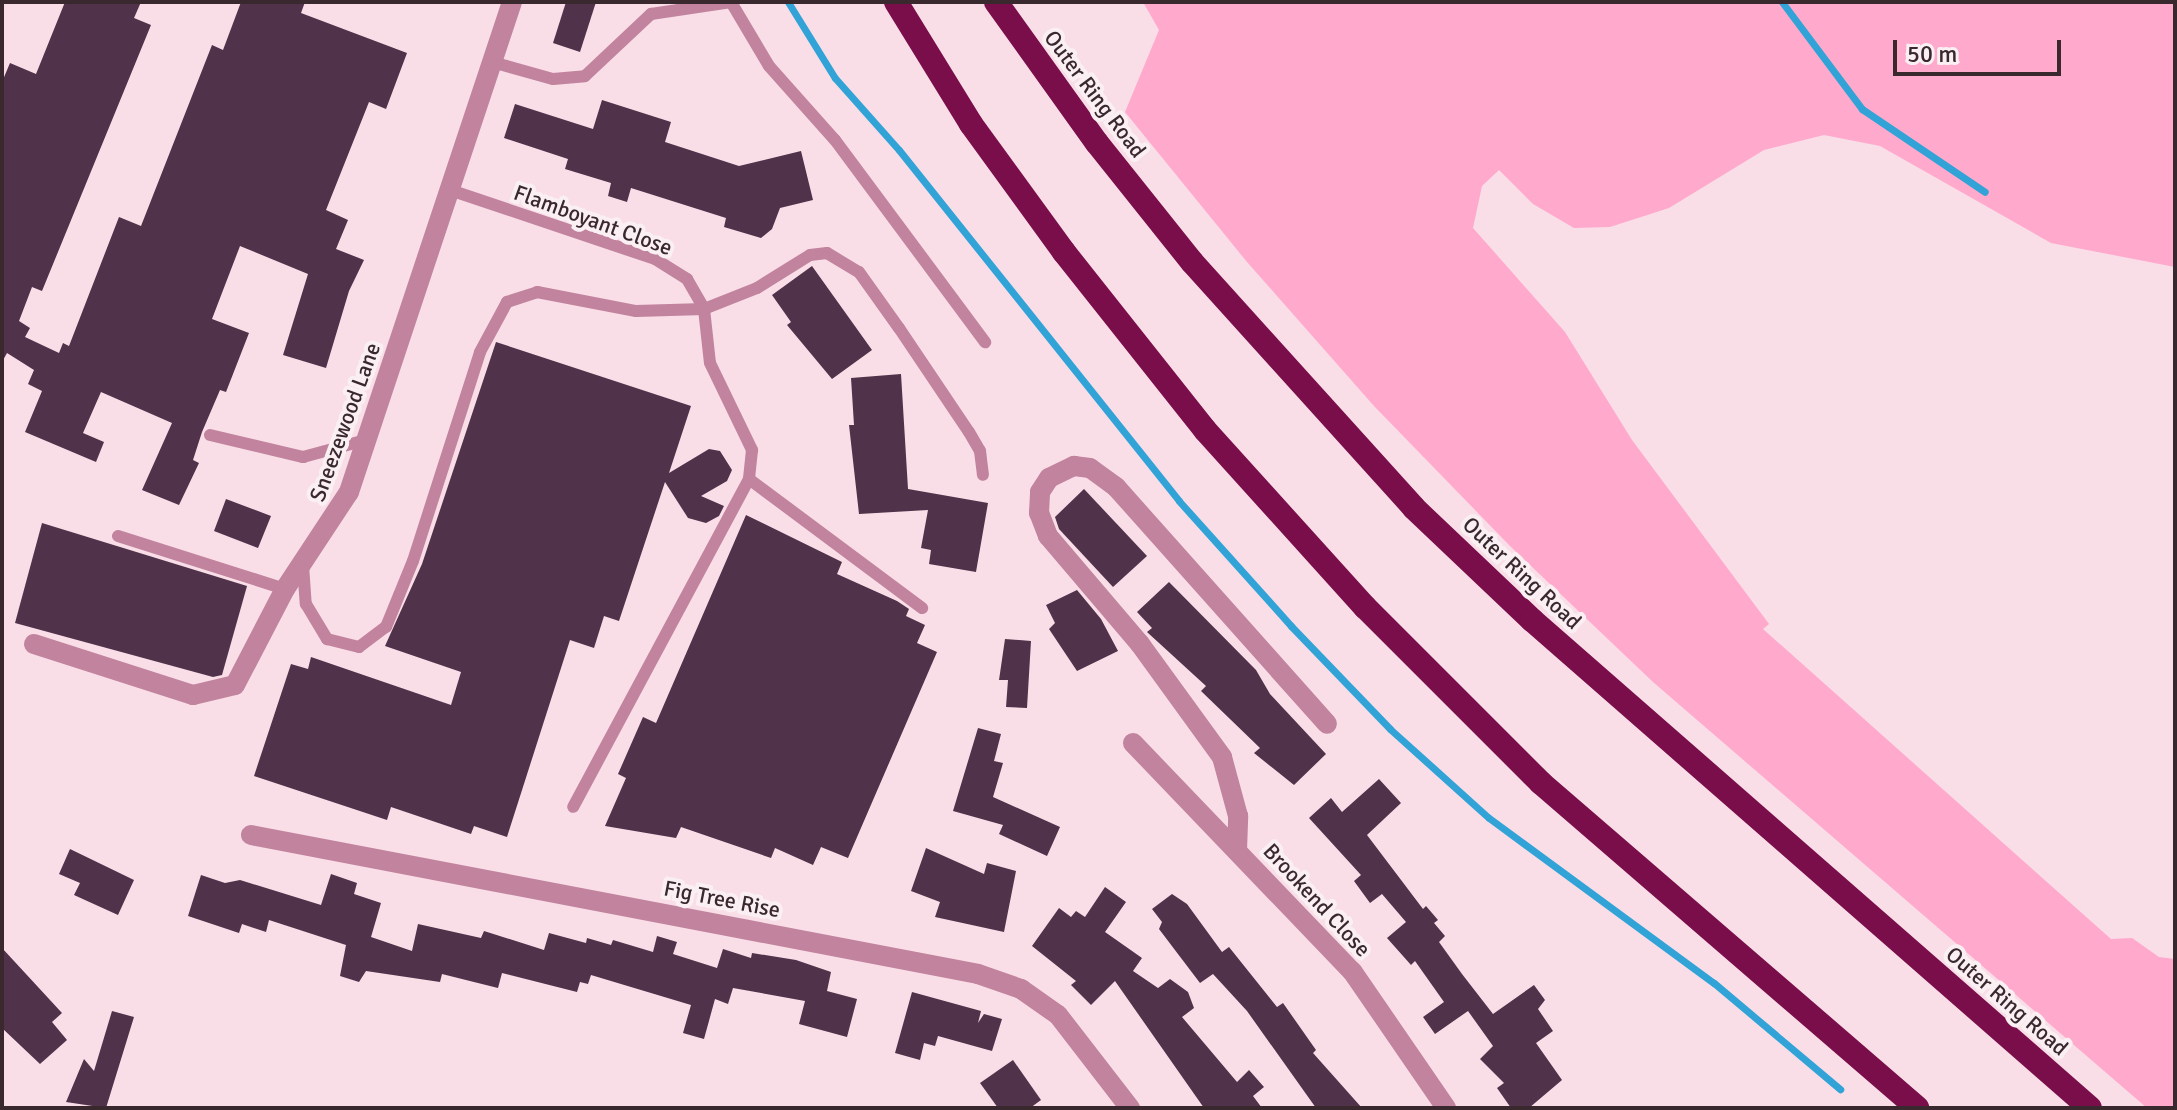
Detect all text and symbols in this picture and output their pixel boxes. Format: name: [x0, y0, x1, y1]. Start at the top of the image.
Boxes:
scale bar: [1897, 24, 2065, 74]
street label: Outer Ring Road: [1039, 25, 1151, 163]
text: 50 m: [1907, 39, 1957, 69]
street label: Flamboyant Close: [510, 179, 676, 261]
street label: Sneezewood Lane: [304, 339, 386, 505]
street label: Outer Ring Road: [1457, 511, 1587, 635]
street label: Brookend Close: [1258, 838, 1376, 962]
street label: Fig Tree Rise: [662, 875, 782, 923]
street label: Outer Ring Road: [1941, 941, 2073, 1061]

